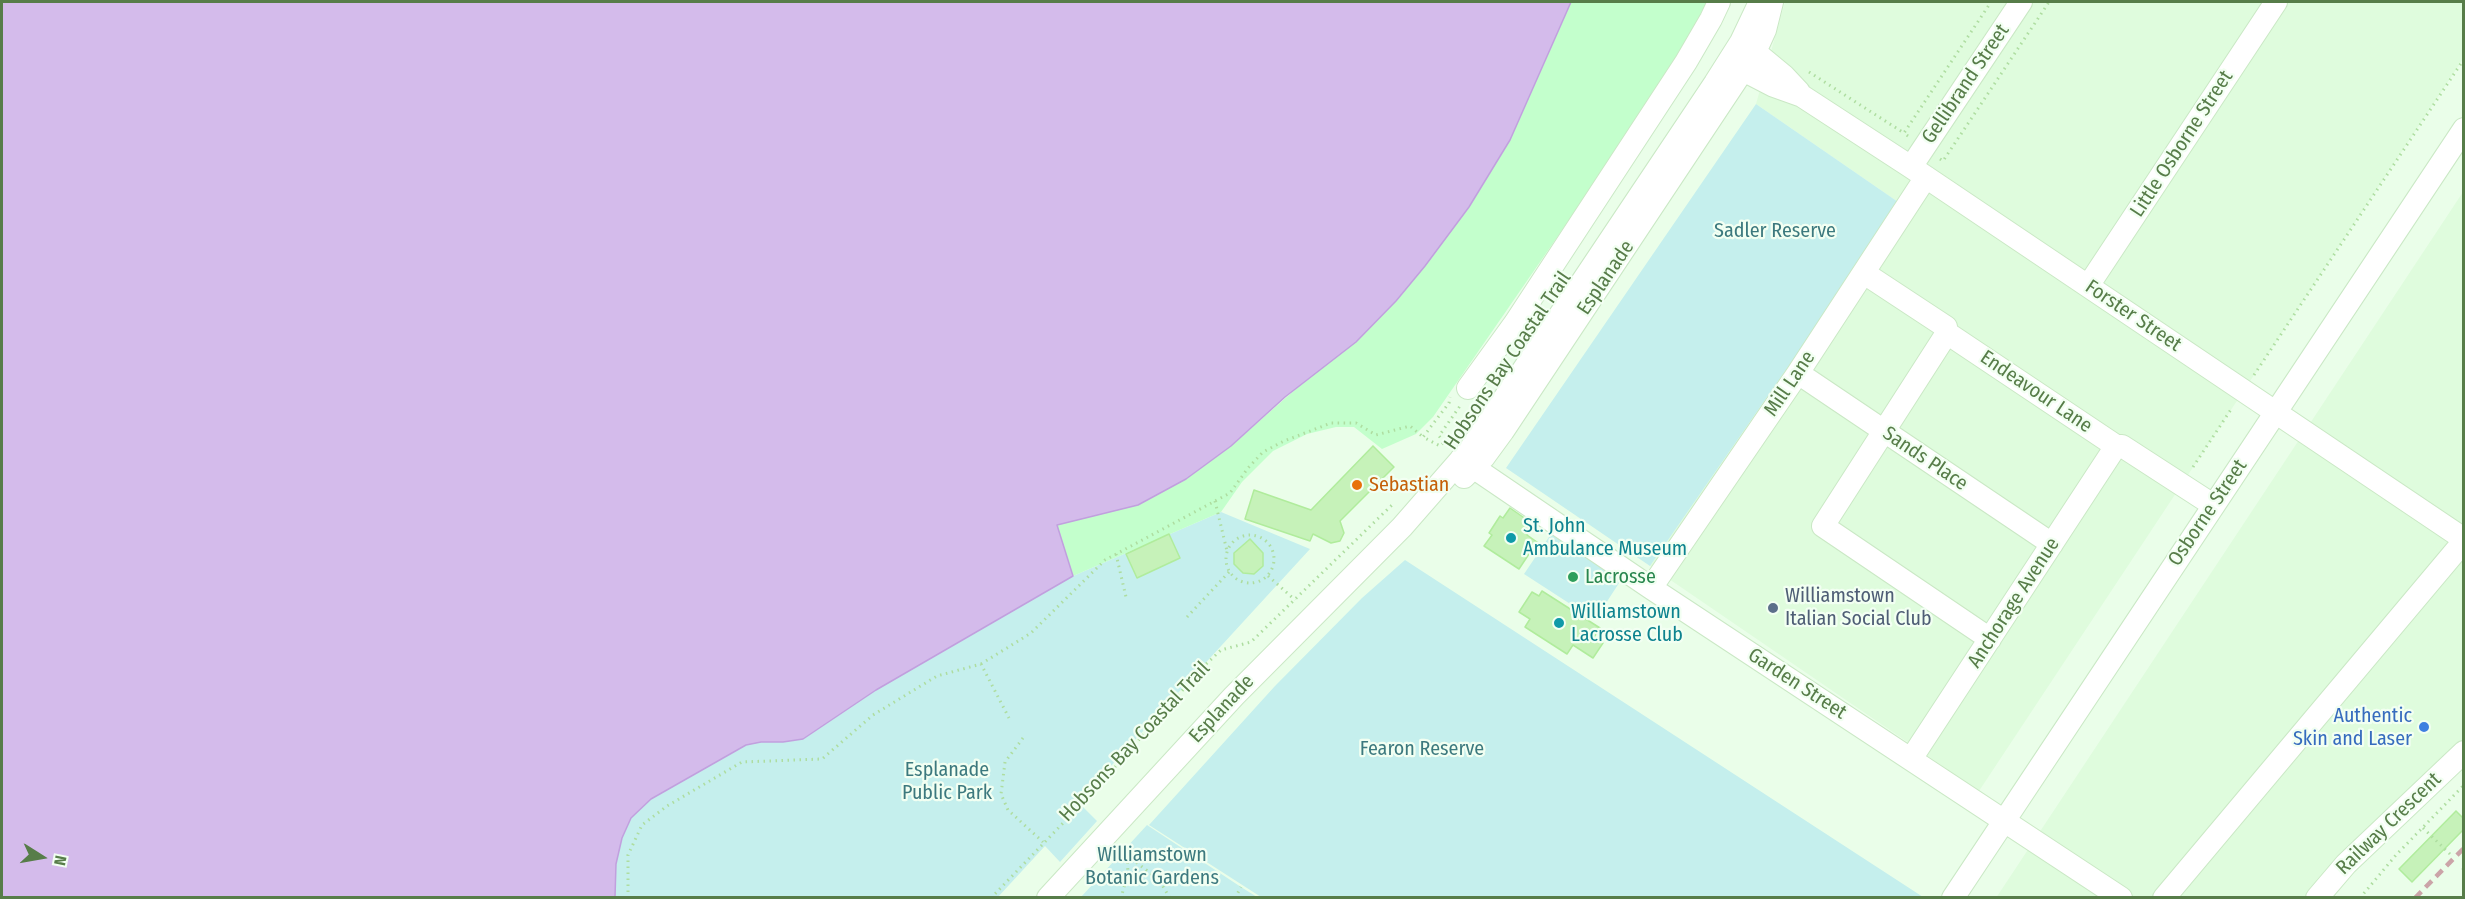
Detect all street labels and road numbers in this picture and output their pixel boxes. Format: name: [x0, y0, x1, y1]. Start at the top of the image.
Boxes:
street label: Gellibrand Street: [1917, 20, 2015, 148]
street label: Little Osborne Street: [2126, 66, 2238, 222]
street label: Esplanade: [1572, 236, 1640, 320]
street label: Hobsons Bay Coastal Trail: [1439, 267, 1577, 455]
street label: Forster Street: [2080, 275, 2186, 357]
street label: Endeavour Lane: [1975, 346, 2097, 438]
street label: Mill Lane: [1760, 347, 1820, 421]
street label: Sands Place: [1878, 422, 1972, 496]
street label: Osborne Street: [2164, 455, 2252, 571]
street label: Anchorage Avenue: [1963, 533, 2065, 673]
street label: Garden Street: [1743, 643, 1851, 725]
street label: Hobsons Bay Coastal Trail: [1055, 657, 1215, 827]
street label: Esplanade: [1184, 670, 1260, 748]
street label: Railway Crescent: [2332, 768, 2446, 880]

